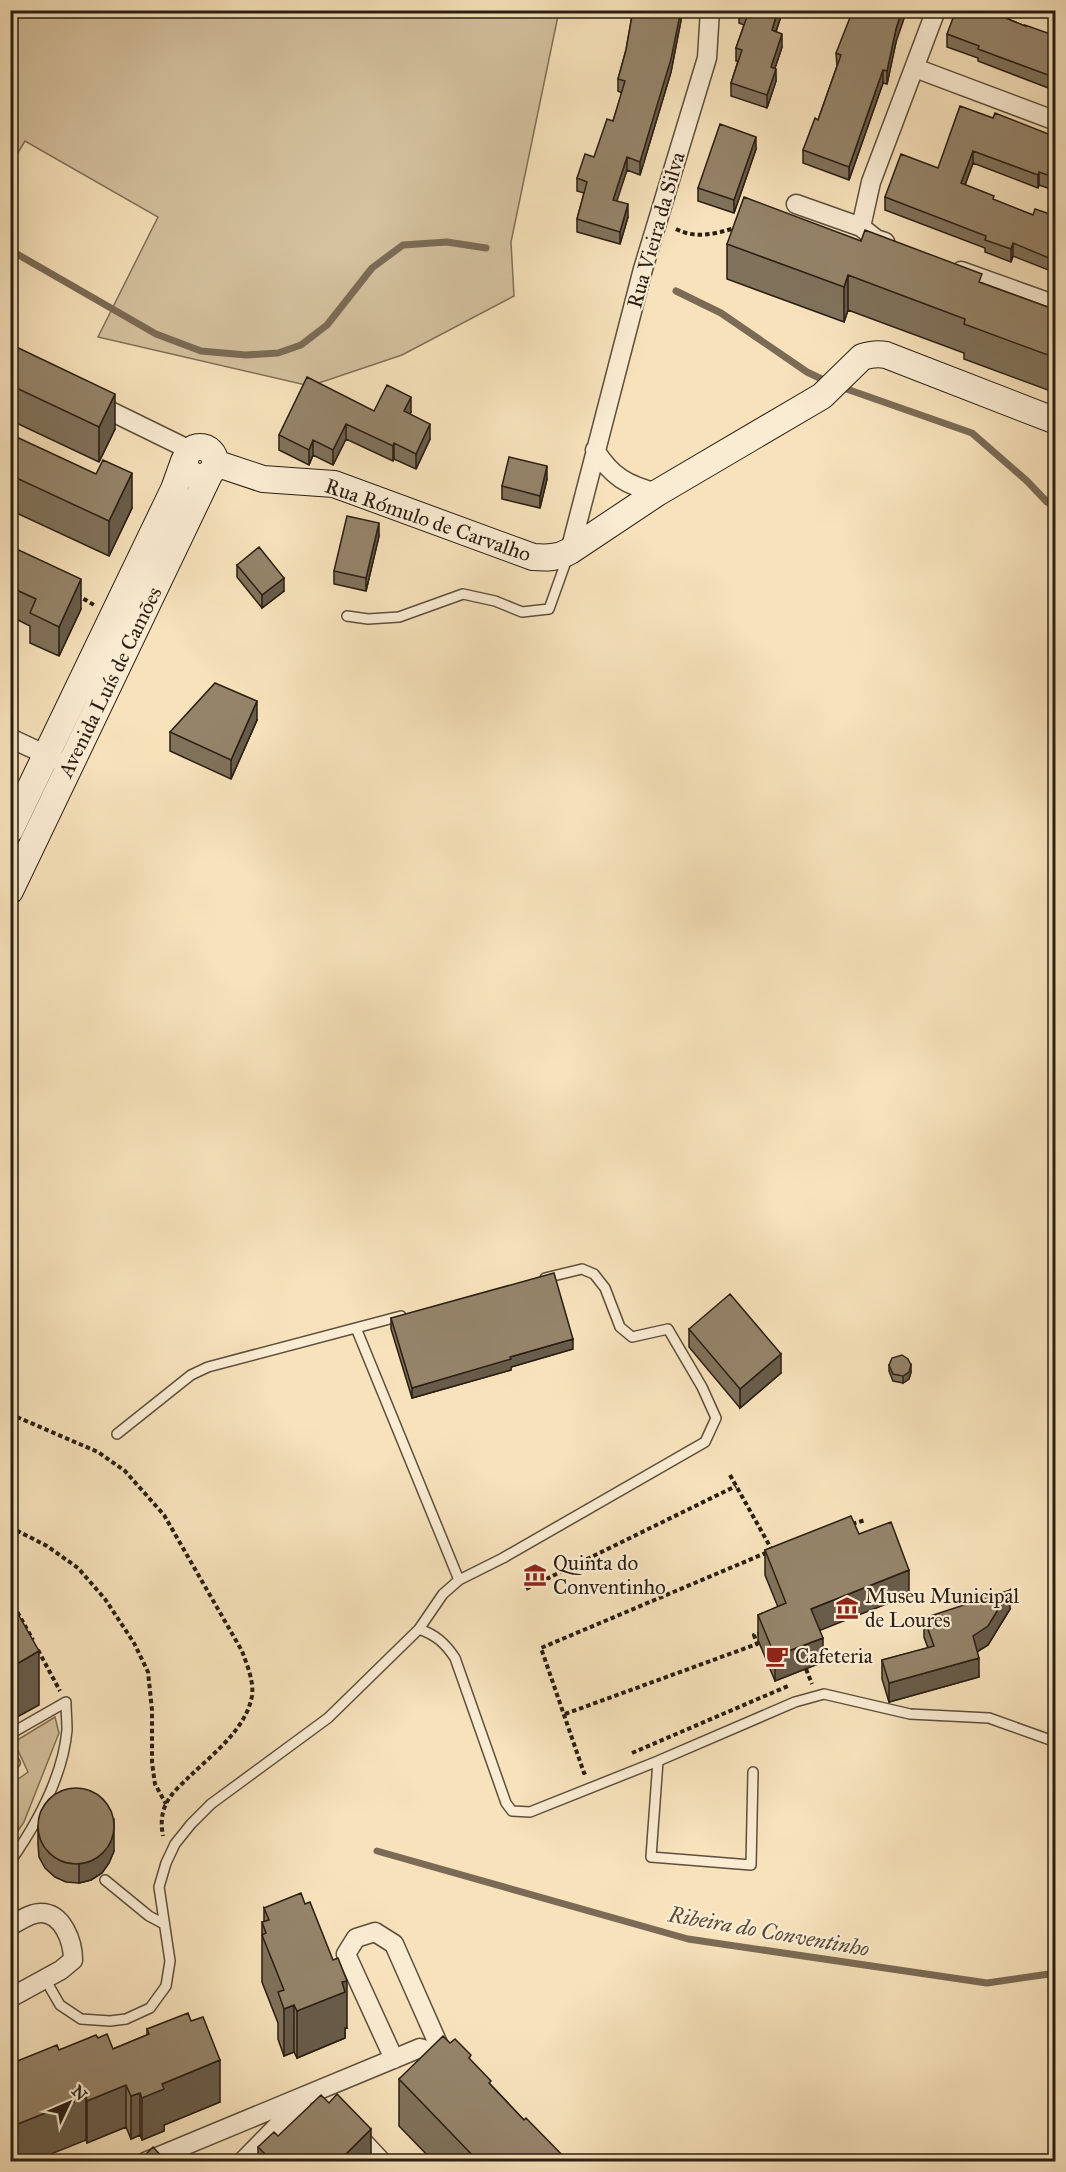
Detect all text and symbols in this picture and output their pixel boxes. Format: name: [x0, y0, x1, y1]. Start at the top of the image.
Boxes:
street label: Rua Vieira da Silva: [621, 149, 691, 311]
street label: Rua Rómulo de Carvalho: [322, 473, 535, 568]
street label: Avenida Luís de Camões: [52, 582, 168, 783]
place label: Quinta do Conventinho: [553, 1550, 666, 1600]
museum icon: Quinta do Conventinho: [522, 1562, 548, 1588]
place label: Museu Municipal de Loures: [865, 1583, 1019, 1633]
museum icon: Museu Municipal de Loures: [834, 1595, 860, 1621]
cafe icon: Cafeteria: [764, 1643, 790, 1669]
place label: Cafeteria: [795, 1643, 873, 1669]
water label: Ribeira do Conventinho: [666, 1900, 871, 1962]
north arrow: [39, 2073, 99, 2133]
text: N: [68, 2081, 91, 2105]

